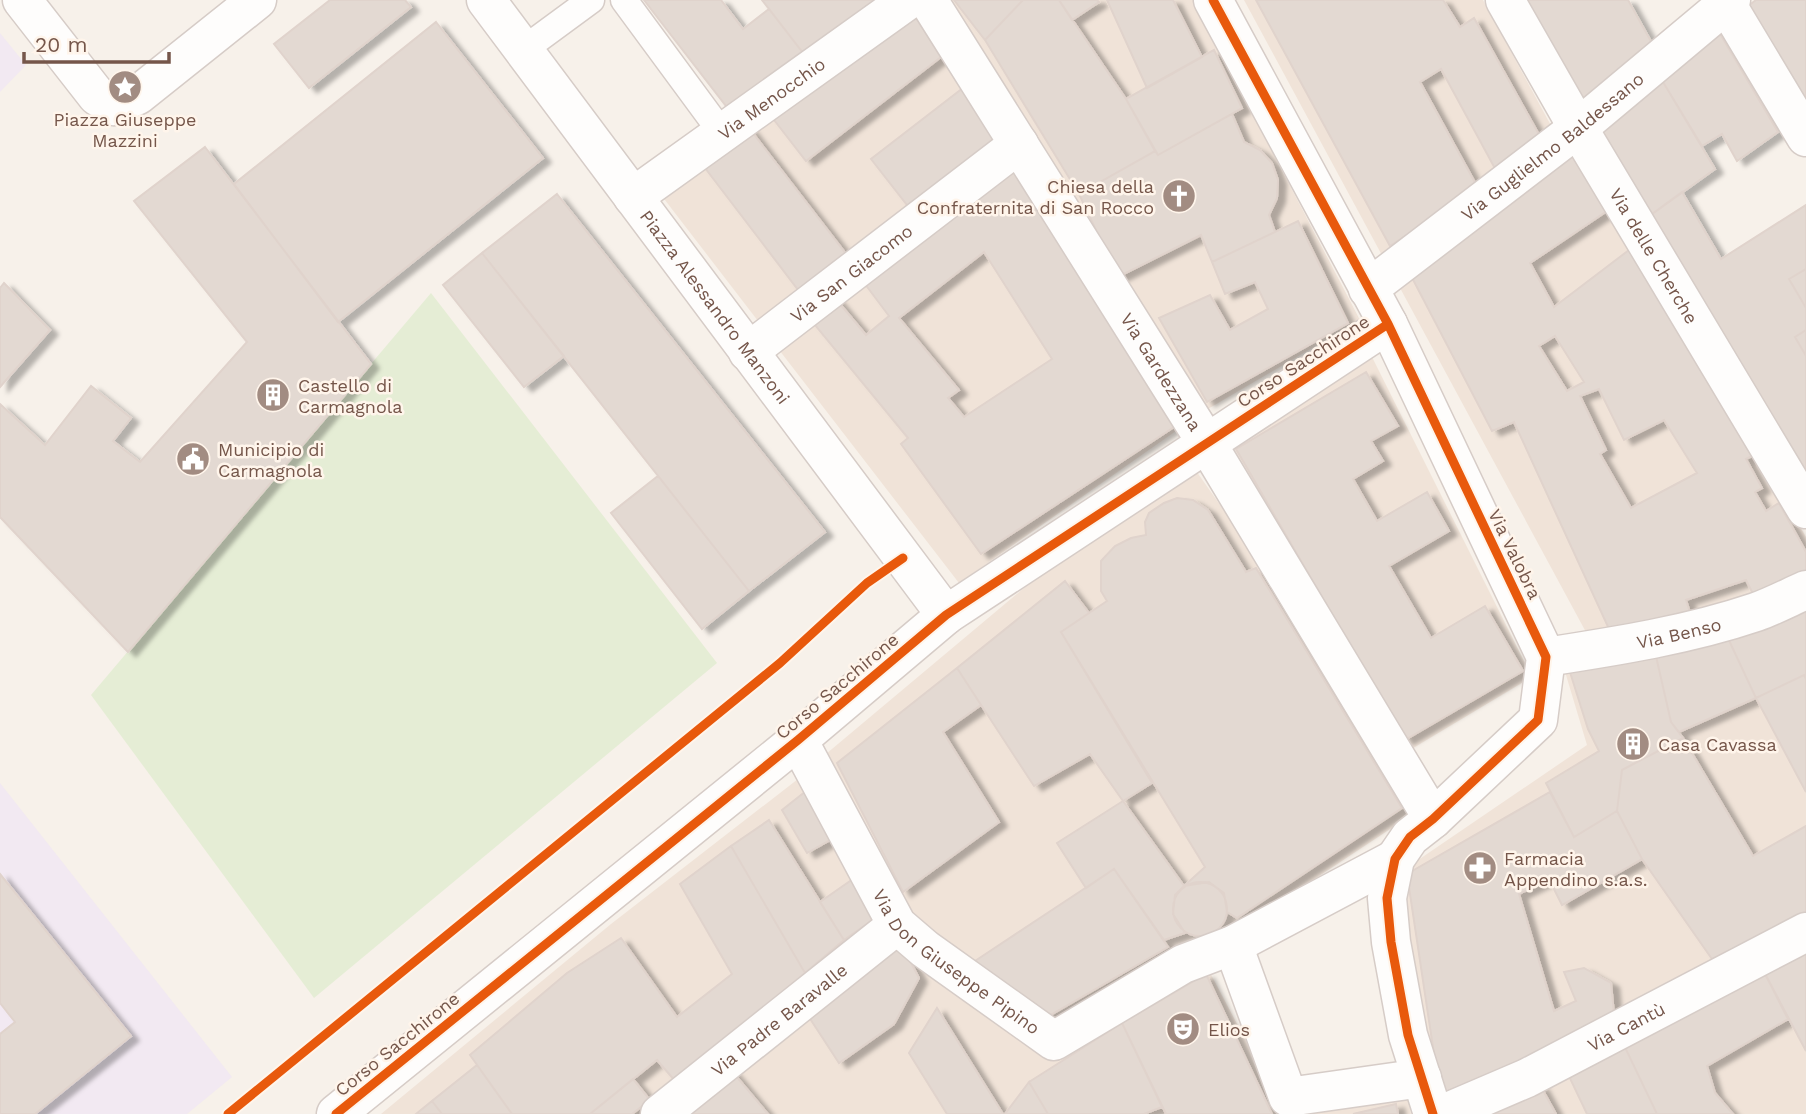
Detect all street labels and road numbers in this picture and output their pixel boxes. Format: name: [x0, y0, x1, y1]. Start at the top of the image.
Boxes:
street label: Via Menocchio: [713, 53, 829, 143]
street label: Via Guglielmo Baldessano: [1457, 67, 1647, 225]
street label: Via delle Cherche: [1606, 184, 1703, 327]
street label: Piazza Alessandro Manzoni: [636, 206, 795, 408]
street label: Via San Giacomo: [786, 219, 916, 326]
street label: Via Gardezzana: [1117, 309, 1207, 434]
street label: Corso Sacchirone: [1233, 310, 1373, 412]
street label: Via Valobra: [1484, 506, 1546, 602]
street label: Via Benso: [1635, 613, 1723, 652]
street label: Corso Sacchirone: [771, 629, 903, 743]
street label: Via Don Giuseppe Pipino: [869, 885, 1044, 1038]
street label: Via Padre Baravalle: [707, 959, 851, 1080]
street label: Corso Sacchirone: [331, 988, 463, 1100]
street label: Via Cantù: [1584, 997, 1668, 1055]

